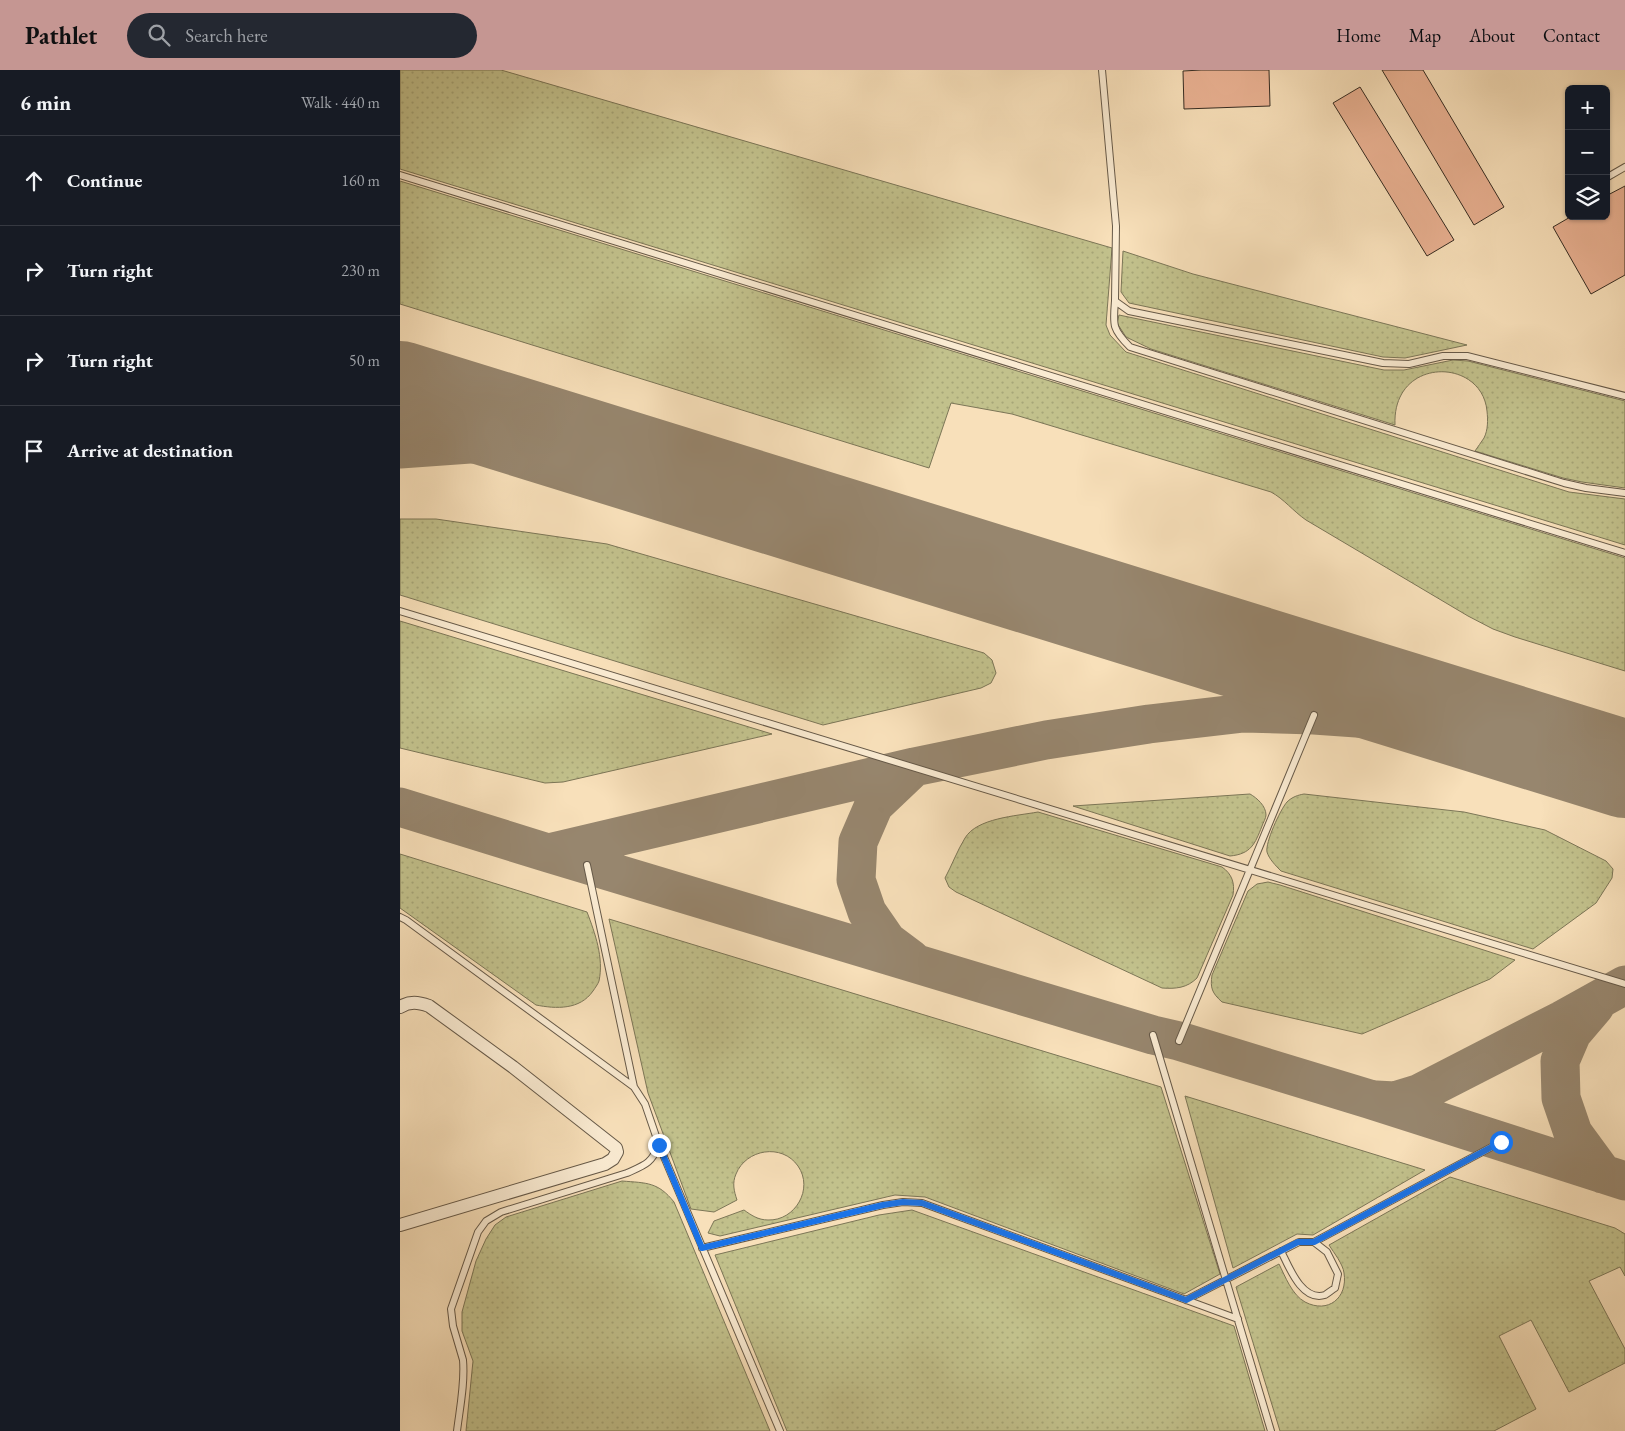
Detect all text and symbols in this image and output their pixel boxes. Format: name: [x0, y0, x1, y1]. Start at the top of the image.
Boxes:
search box: [127, 13, 477, 58]
text: Pathlet: [25, 20, 97, 51]
icon: search: [145, 21, 173, 49]
text: Search here: [185, 23, 268, 48]
text: Home: [1336, 24, 1381, 47]
text: Map: [1409, 24, 1441, 47]
text: About: [1469, 24, 1515, 47]
text: Contact: [1543, 24, 1600, 47]
map controls: [1565, 85, 1610, 220]
button: +: [1565, 85, 1610, 130]
text: 6 min: [20, 89, 71, 116]
text: Walk · 440 m: [301, 92, 380, 113]
button: −: [1565, 130, 1610, 175]
icon: ahead: [20, 167, 48, 195]
text: Continue: [67, 168, 142, 193]
text: 160 m: [341, 170, 380, 191]
button: layers: [1565, 175, 1610, 220]
icon: right: [20, 257, 48, 285]
text: Turn right: [67, 258, 153, 283]
text: 230 m: [341, 260, 380, 281]
icon: right: [20, 347, 48, 375]
text: Turn right: [67, 348, 153, 373]
text: 50 m: [349, 350, 380, 371]
icon: arrive: [20, 437, 48, 465]
text: Arrive at destination: [67, 438, 233, 463]
route start: [1490, 1131, 1513, 1154]
route end: [648, 1134, 671, 1157]

